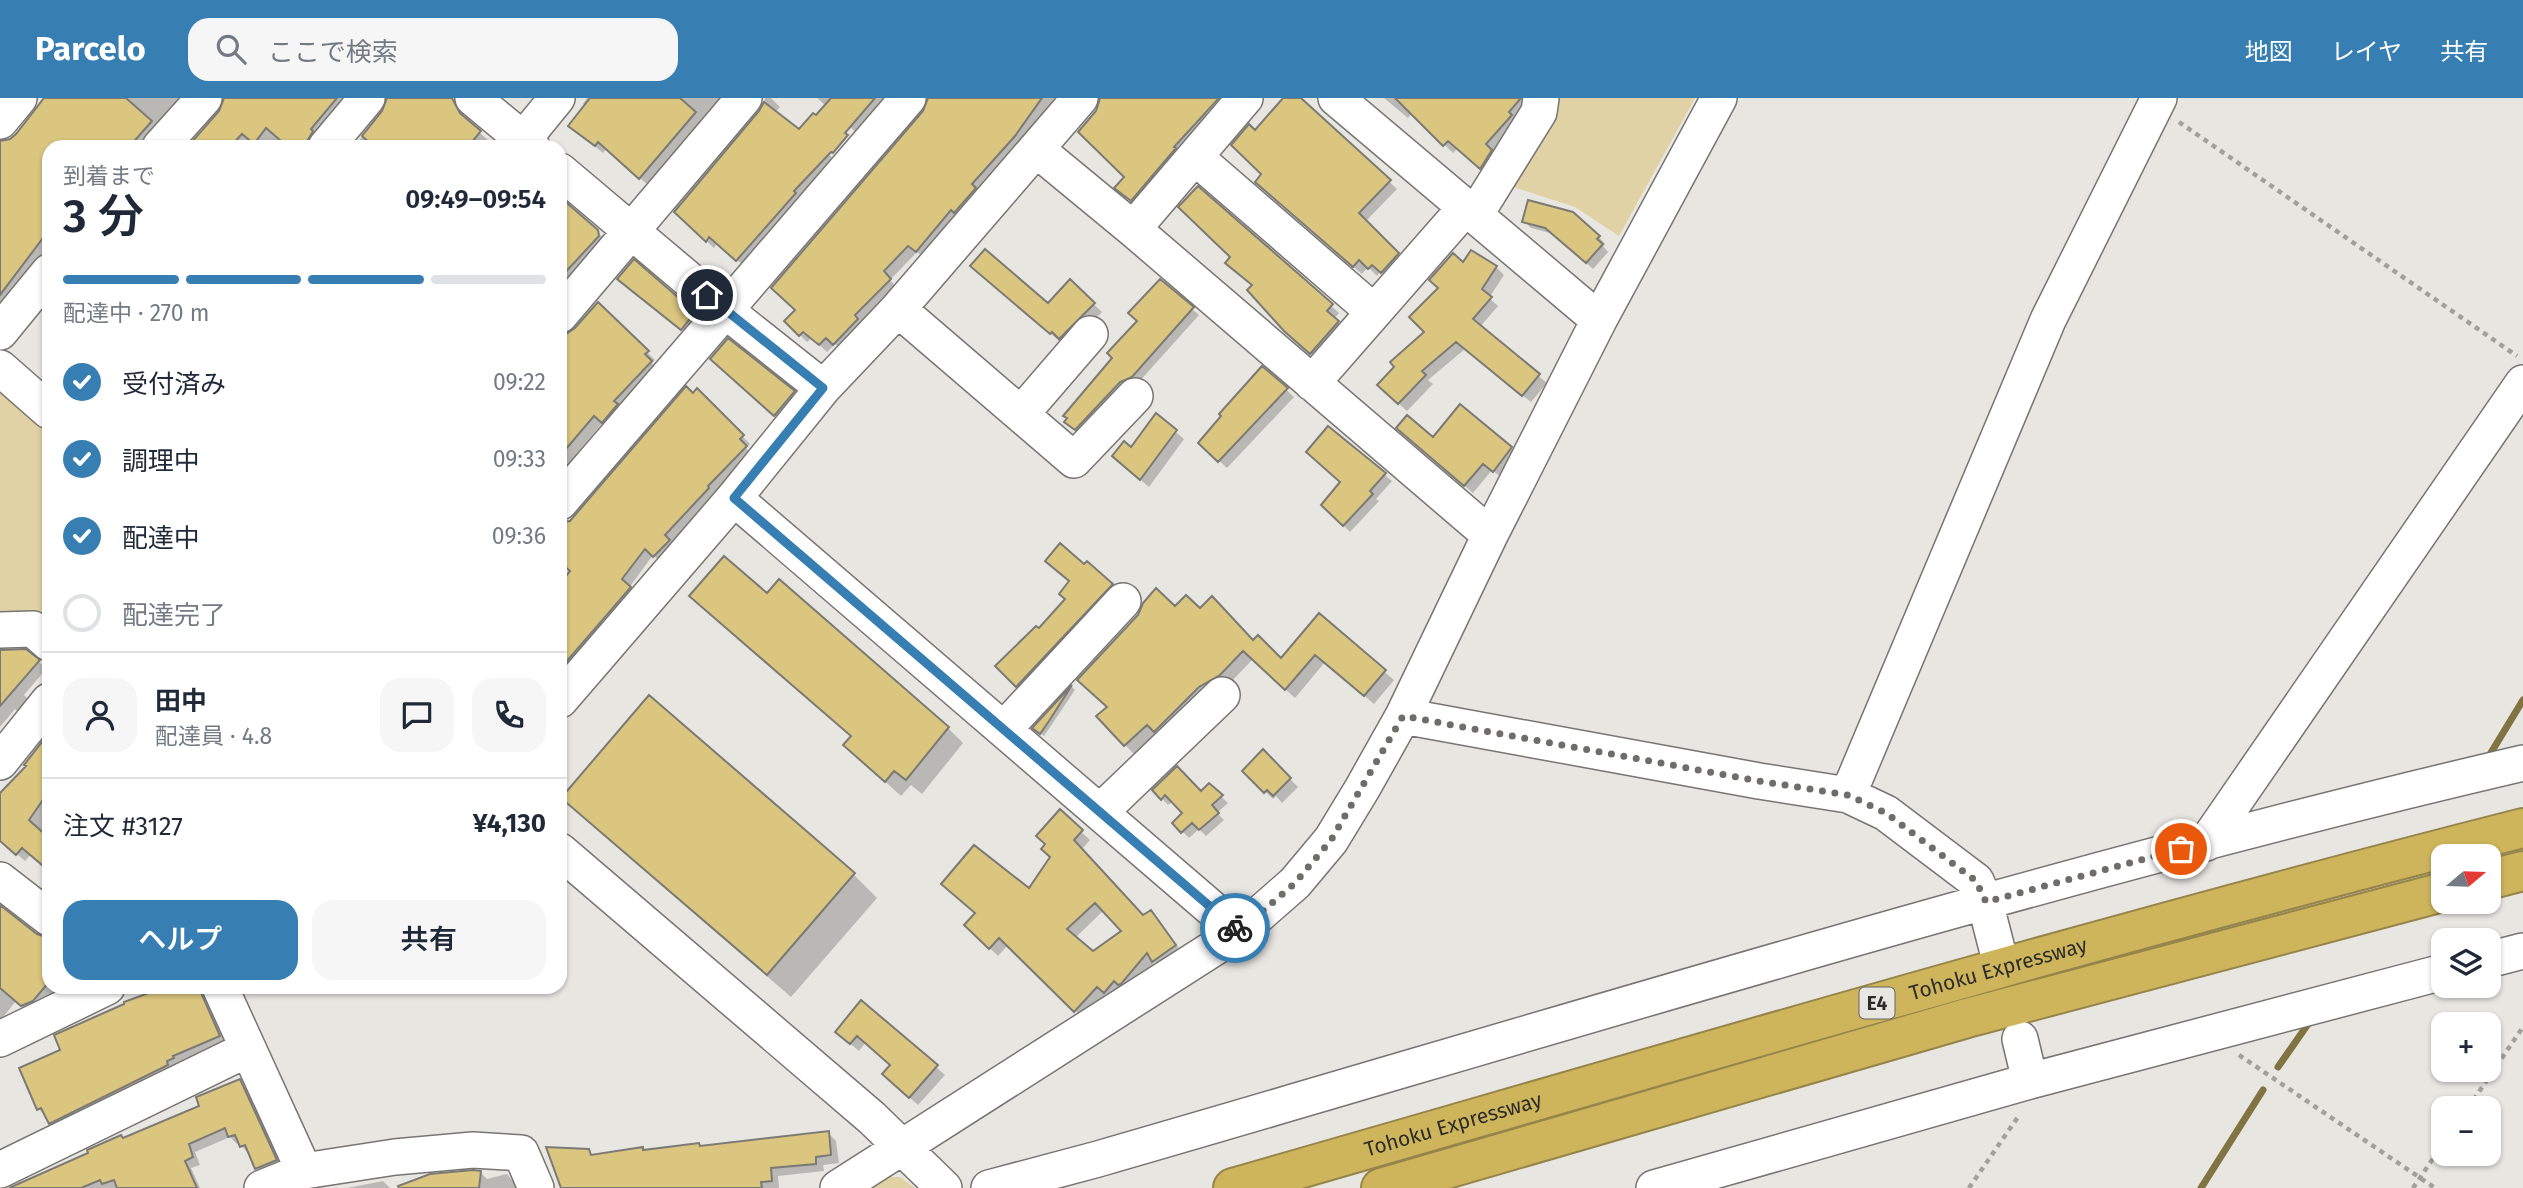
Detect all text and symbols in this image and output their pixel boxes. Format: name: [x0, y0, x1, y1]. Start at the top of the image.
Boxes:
search box: [188, 18, 678, 81]
text: Parcelo: [35, 29, 146, 69]
icon: search: [212, 30, 250, 68]
text: ここで検索: [268, 37, 398, 68]
text: 地図: [2245, 38, 2293, 66]
text: レイヤ: [2331, 38, 2402, 66]
text: 共有: [2440, 38, 2488, 66]
text: 到着まで: [63, 162, 155, 190]
text: 09:49–09:54: [405, 184, 546, 215]
text: 3 分: [63, 189, 144, 244]
pin: [677, 265, 737, 325]
icon: home: [688, 276, 726, 314]
text: 配達中 · 270 m: [63, 299, 209, 327]
icon: check: [63, 363, 101, 401]
text: 09:22: [493, 368, 546, 396]
text: 受付済み: [122, 369, 226, 400]
icon: check: [63, 440, 101, 478]
text: 09:33: [493, 445, 546, 473]
text: 調理中: [122, 446, 200, 477]
icon: check: [63, 517, 101, 555]
text: 09:36: [492, 522, 546, 550]
text: 配達中: [122, 523, 200, 554]
text: 配達完了: [122, 600, 226, 631]
button: person: [63, 678, 137, 752]
button: chat: [380, 678, 454, 752]
button: phone: [472, 678, 546, 752]
text: 田中: [155, 686, 207, 717]
text: 配達員 · 4.8: [155, 722, 272, 750]
text: ¥4,130: [473, 808, 546, 839]
text: 注文 #3127: [63, 811, 183, 842]
pin: [2151, 819, 2211, 879]
icon: bag: [2162, 830, 2200, 868]
north arrow: [2431, 844, 2501, 914]
map controls: [2431, 844, 2501, 1166]
courier: [1200, 893, 1270, 963]
button: ヘルプ: [63, 900, 298, 980]
button: 共有: [312, 900, 546, 980]
icon: bike: [1216, 909, 1254, 947]
button: layers: [2431, 928, 2501, 998]
street label: Tohoku Expressway: [1906, 932, 2091, 1006]
road number: E4: [1860, 988, 1895, 1018]
button: +: [2431, 1012, 2501, 1082]
street label: Tohoku Expressway: [1361, 1087, 1545, 1163]
button: −: [2431, 1096, 2501, 1166]

